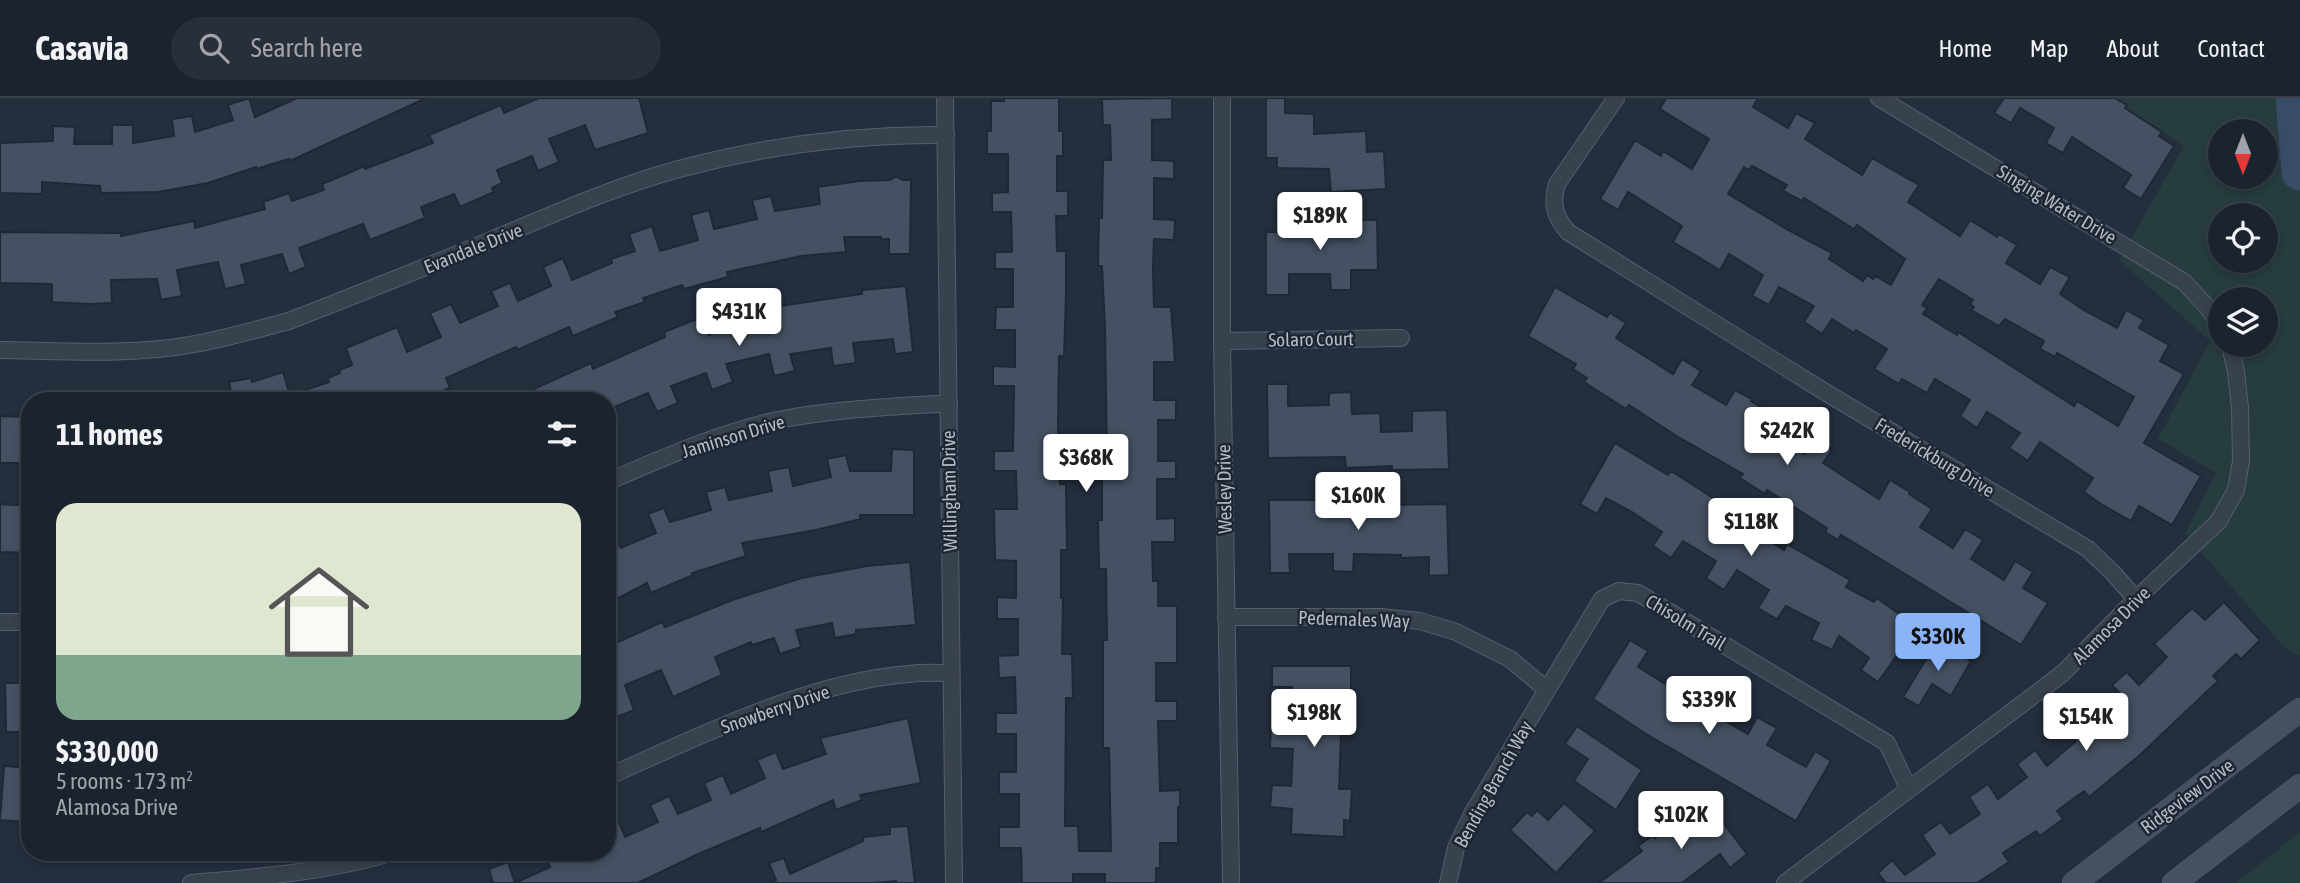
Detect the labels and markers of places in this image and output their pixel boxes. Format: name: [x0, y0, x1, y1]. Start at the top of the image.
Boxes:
pin: $189K: [1271, 192, 1369, 252]
pin: $431K: [690, 288, 788, 348]
pin: $242K: [1738, 408, 1836, 467]
pin: $368K: [1037, 434, 1135, 494]
pin: $160K: [1309, 472, 1407, 532]
pin: $118K: [1702, 498, 1800, 558]
pin: $330K: [1889, 614, 1987, 673]
pin: $339K: [1660, 676, 1758, 736]
pin: $198K: [1265, 690, 1363, 749]
pin: $154K: [2037, 694, 2135, 753]
pin: $102K: [1632, 792, 1730, 851]

